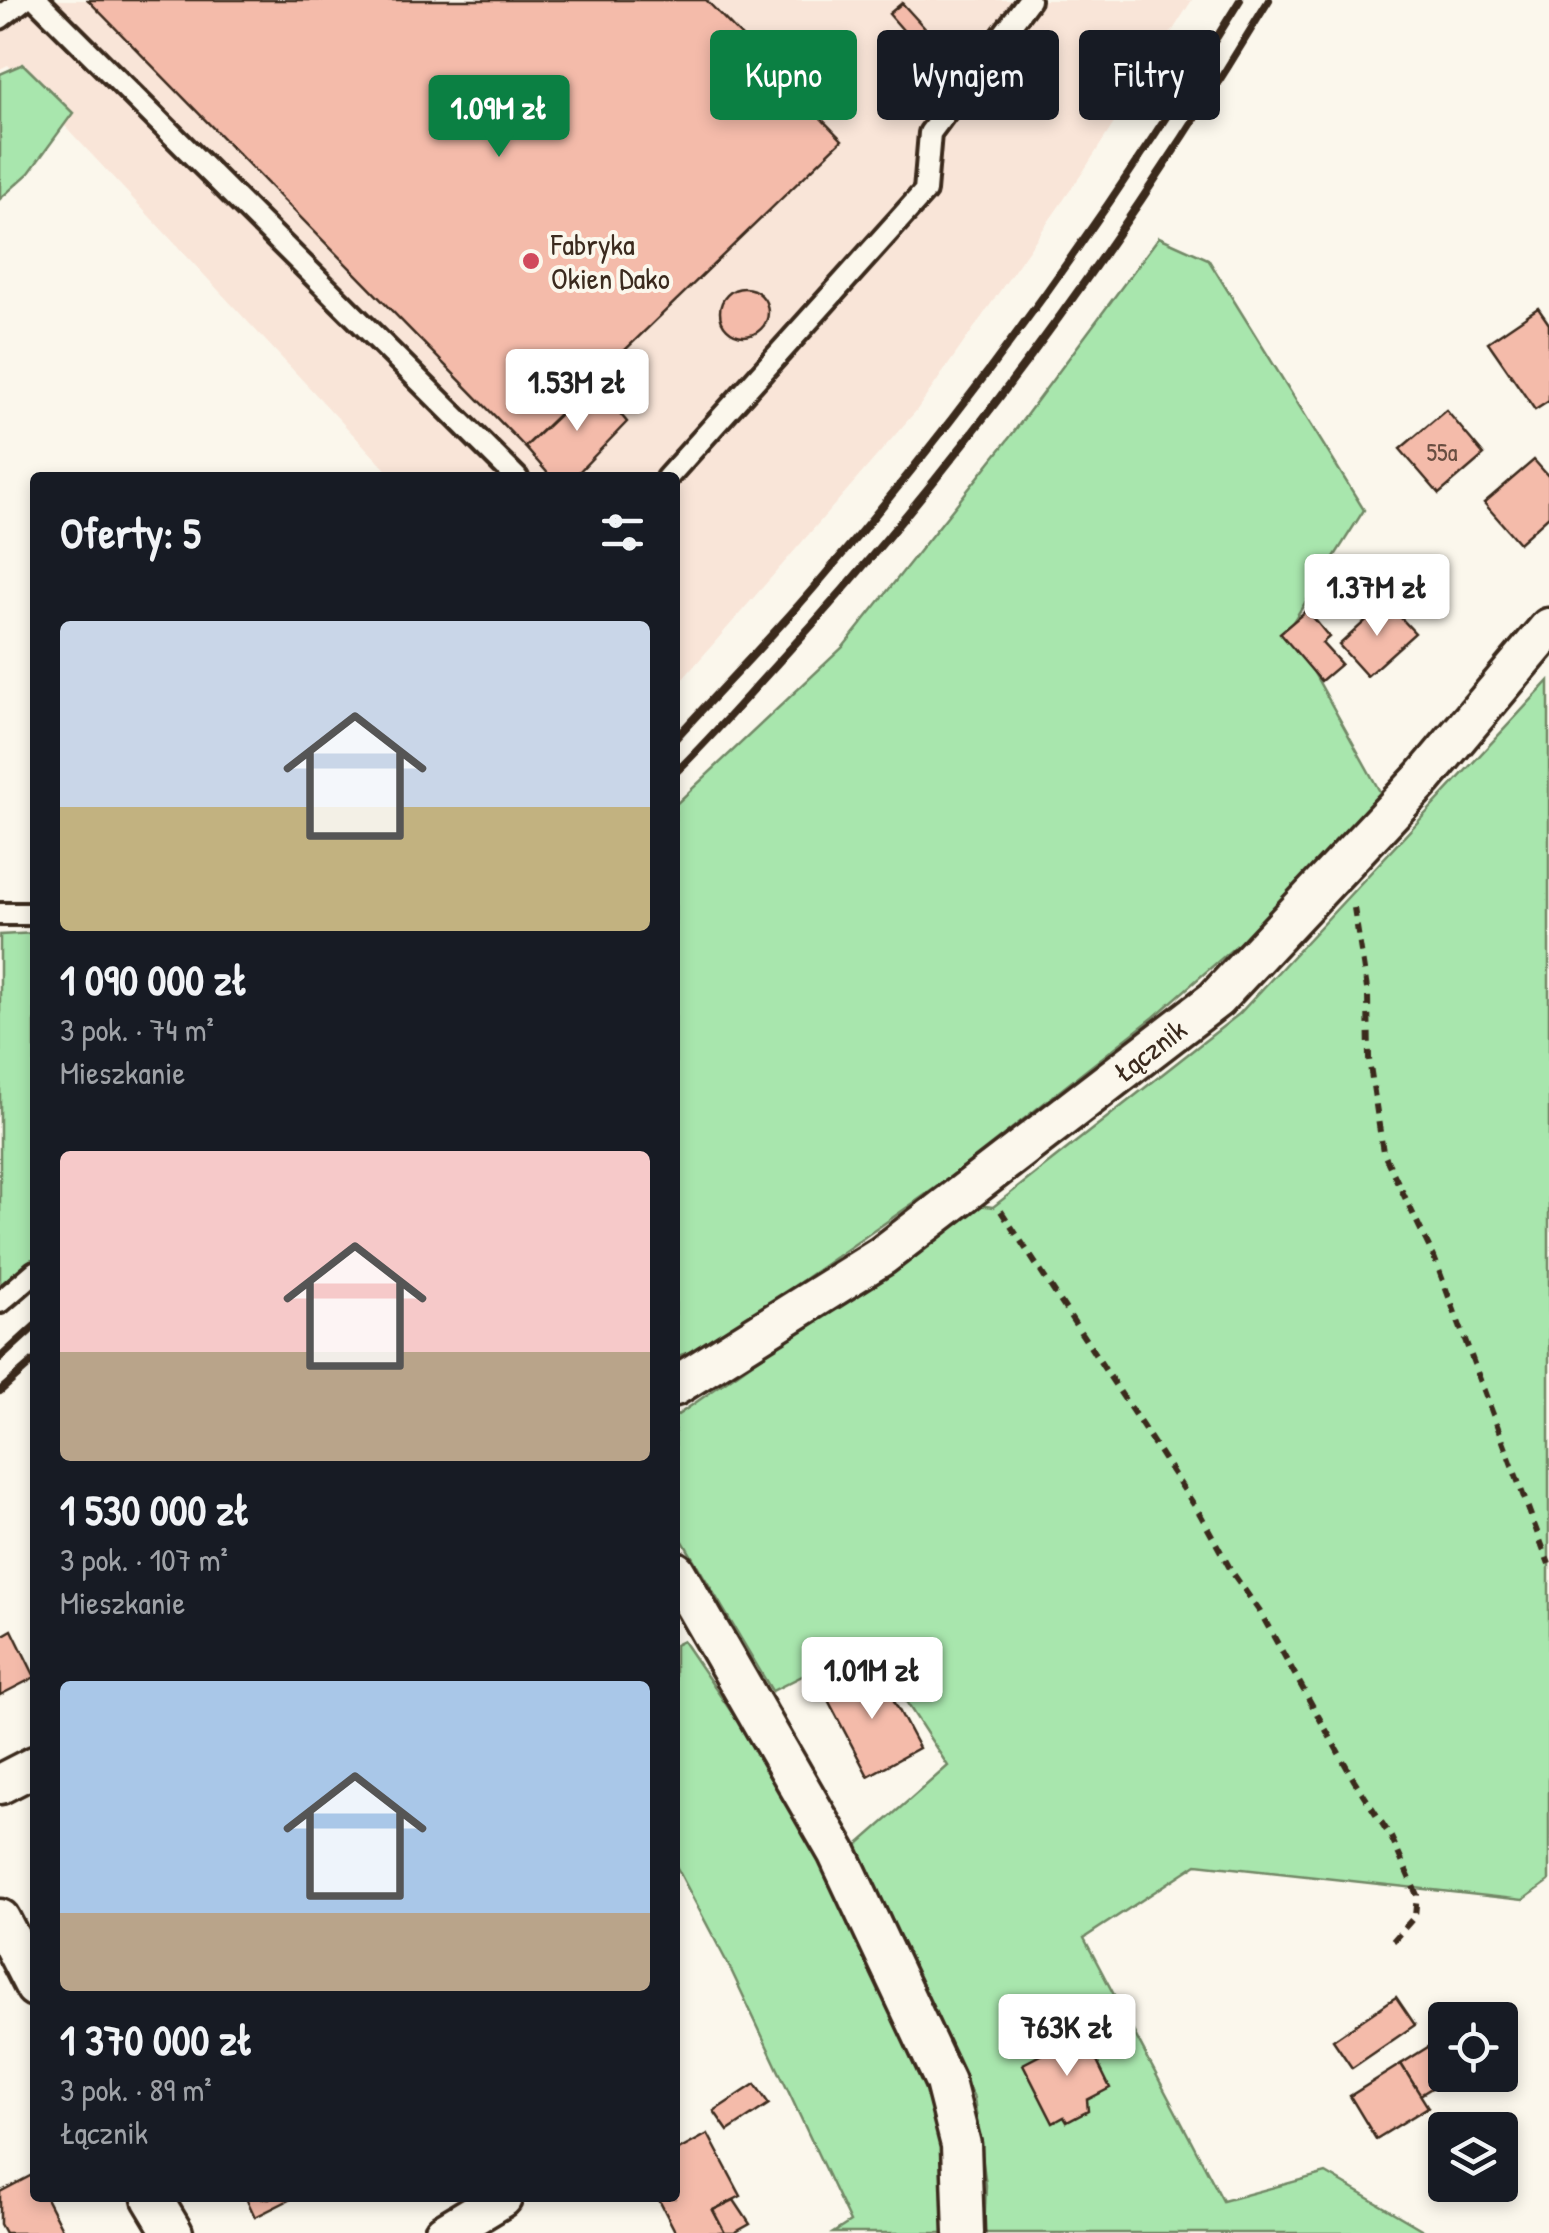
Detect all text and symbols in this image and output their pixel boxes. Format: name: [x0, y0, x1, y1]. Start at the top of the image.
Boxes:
chip: Kupno: [710, 30, 857, 120]
chip: Wynajem: [877, 30, 1059, 120]
chip: Filtry: [1079, 30, 1220, 120]
pin: 1.09M zł: [396, 75, 602, 160]
text: 1.09M zł: [451, 86, 547, 129]
place label: Fabryka Okien Dako: [550, 224, 670, 298]
marker: Fabryka Okien Dako: [520, 250, 542, 272]
pin: 1.53M zł: [474, 349, 680, 434]
text: 1.53M zł: [528, 360, 626, 403]
house number: 55a: [1427, 435, 1458, 469]
text: Oferty: 5: [60, 504, 201, 561]
icon: filters: [595, 505, 650, 560]
pin: 1.37M zł: [1274, 554, 1480, 639]
text: 1.37M zł: [1327, 565, 1427, 608]
icon: home: [265, 686, 445, 866]
text: 1 090 000 zł: [60, 951, 248, 1008]
text: 3 pok. · 74 m²: [60, 1008, 214, 1051]
street label: Łącznik: [1105, 1009, 1194, 1091]
text: Mieszkanie: [60, 1051, 185, 1094]
icon: home: [265, 1216, 445, 1396]
text: 1 530 000 zł: [60, 1481, 250, 1538]
text: 3 pok. · 107 m²: [60, 1538, 228, 1581]
text: Mieszkanie: [60, 1581, 185, 1624]
pin: 1.01M zł: [769, 1637, 975, 1722]
text: 1.01M zł: [824, 1648, 920, 1691]
icon: home: [265, 1746, 445, 1926]
pin: 763K zł: [975, 1994, 1159, 2079]
map controls: [1428, 2002, 1518, 2202]
button: locate: [1428, 2002, 1518, 2092]
text: 763K zł: [1021, 2005, 1113, 2048]
text: 1 370 000 zł: [60, 2011, 253, 2068]
text: 3 pok. · 89 m²: [60, 2068, 212, 2111]
text: Łącznik: [60, 2111, 148, 2154]
button: layers: [1428, 2112, 1518, 2202]

